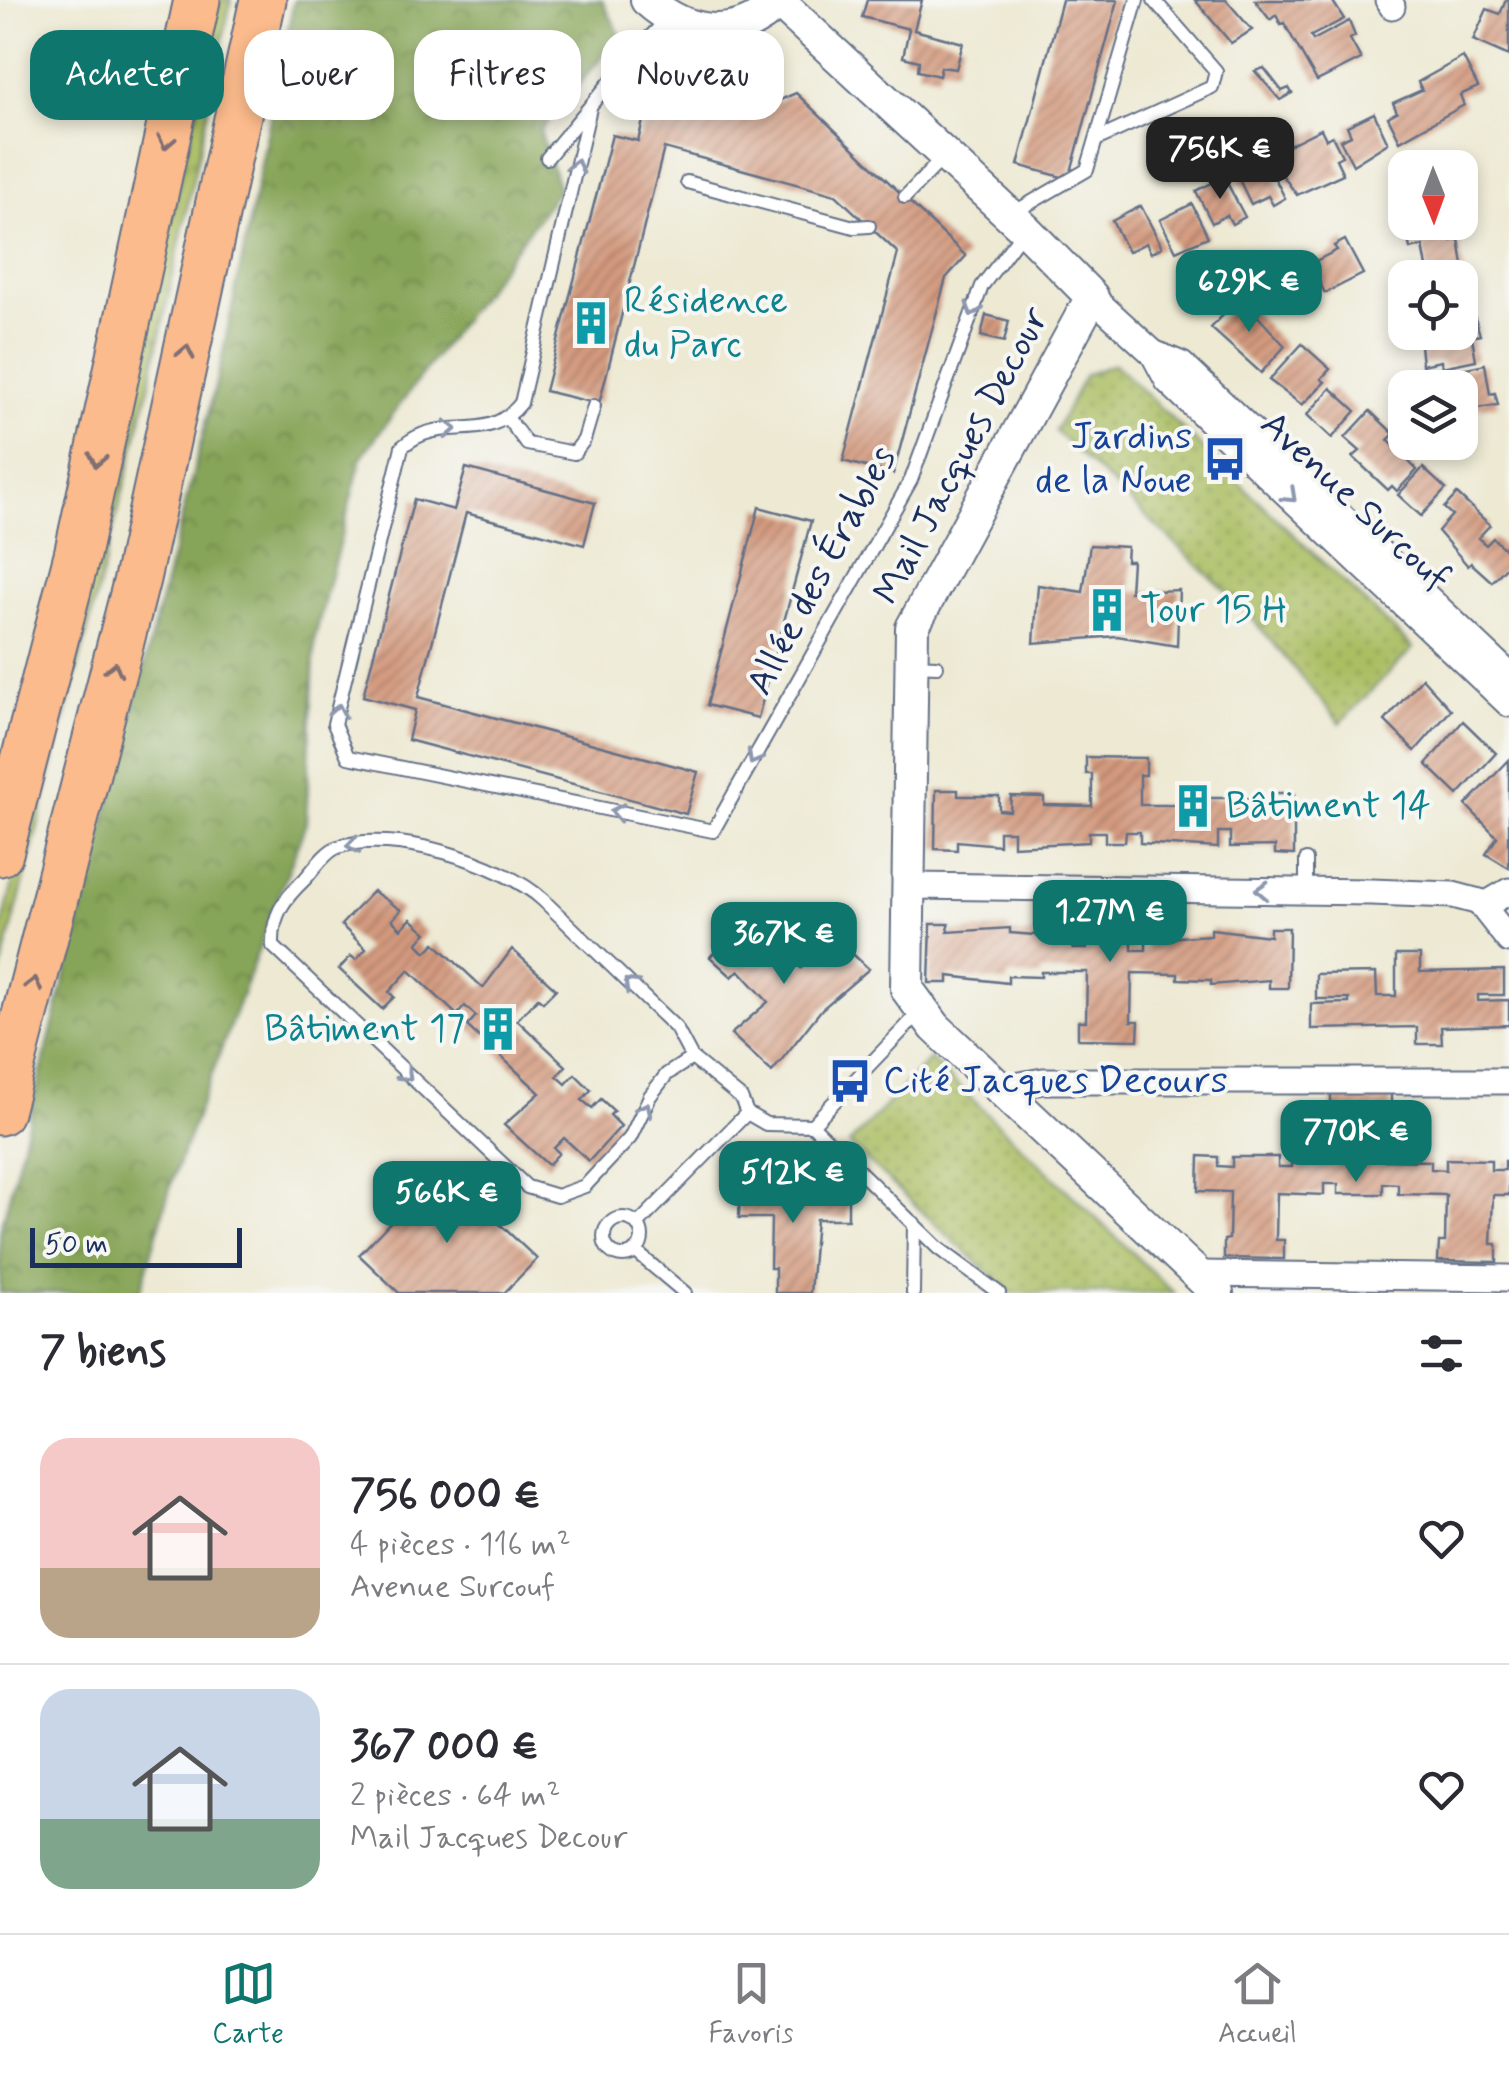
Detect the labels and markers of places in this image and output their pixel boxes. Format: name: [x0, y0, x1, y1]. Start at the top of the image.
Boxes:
pin: 756K €: [1139, 117, 1301, 202]
pin: 629K €: [1168, 250, 1330, 335]
place label: Résidence du Parc: [624, 277, 788, 370]
building icon: Résidence du Parc: [567, 299, 615, 347]
place label: Jardins de la Noue: [1035, 413, 1192, 506]
bus stop icon: Jardins de la Noue: [1201, 435, 1249, 483]
building icon: Tour 15 H: [1083, 586, 1131, 634]
place label: Tour 15 H: [1140, 586, 1287, 635]
building icon: Bâtiment 14: [1169, 782, 1217, 830]
place label: Bâtiment 14: [1226, 782, 1431, 831]
pin: 1.27M €: [1018, 880, 1202, 965]
pin: 367K €: [703, 902, 865, 987]
place label: Bâtiment 17: [264, 1005, 465, 1054]
building icon: Bâtiment 17: [474, 1005, 522, 1053]
bus stop icon: Cité Jacques Decours: [826, 1057, 874, 1105]
place label: Cité Jacques Decours: [883, 1057, 1228, 1106]
pin: 770K €: [1275, 1100, 1437, 1185]
pin: 512K €: [712, 1141, 874, 1226]
pin: 566K €: [366, 1161, 528, 1246]

